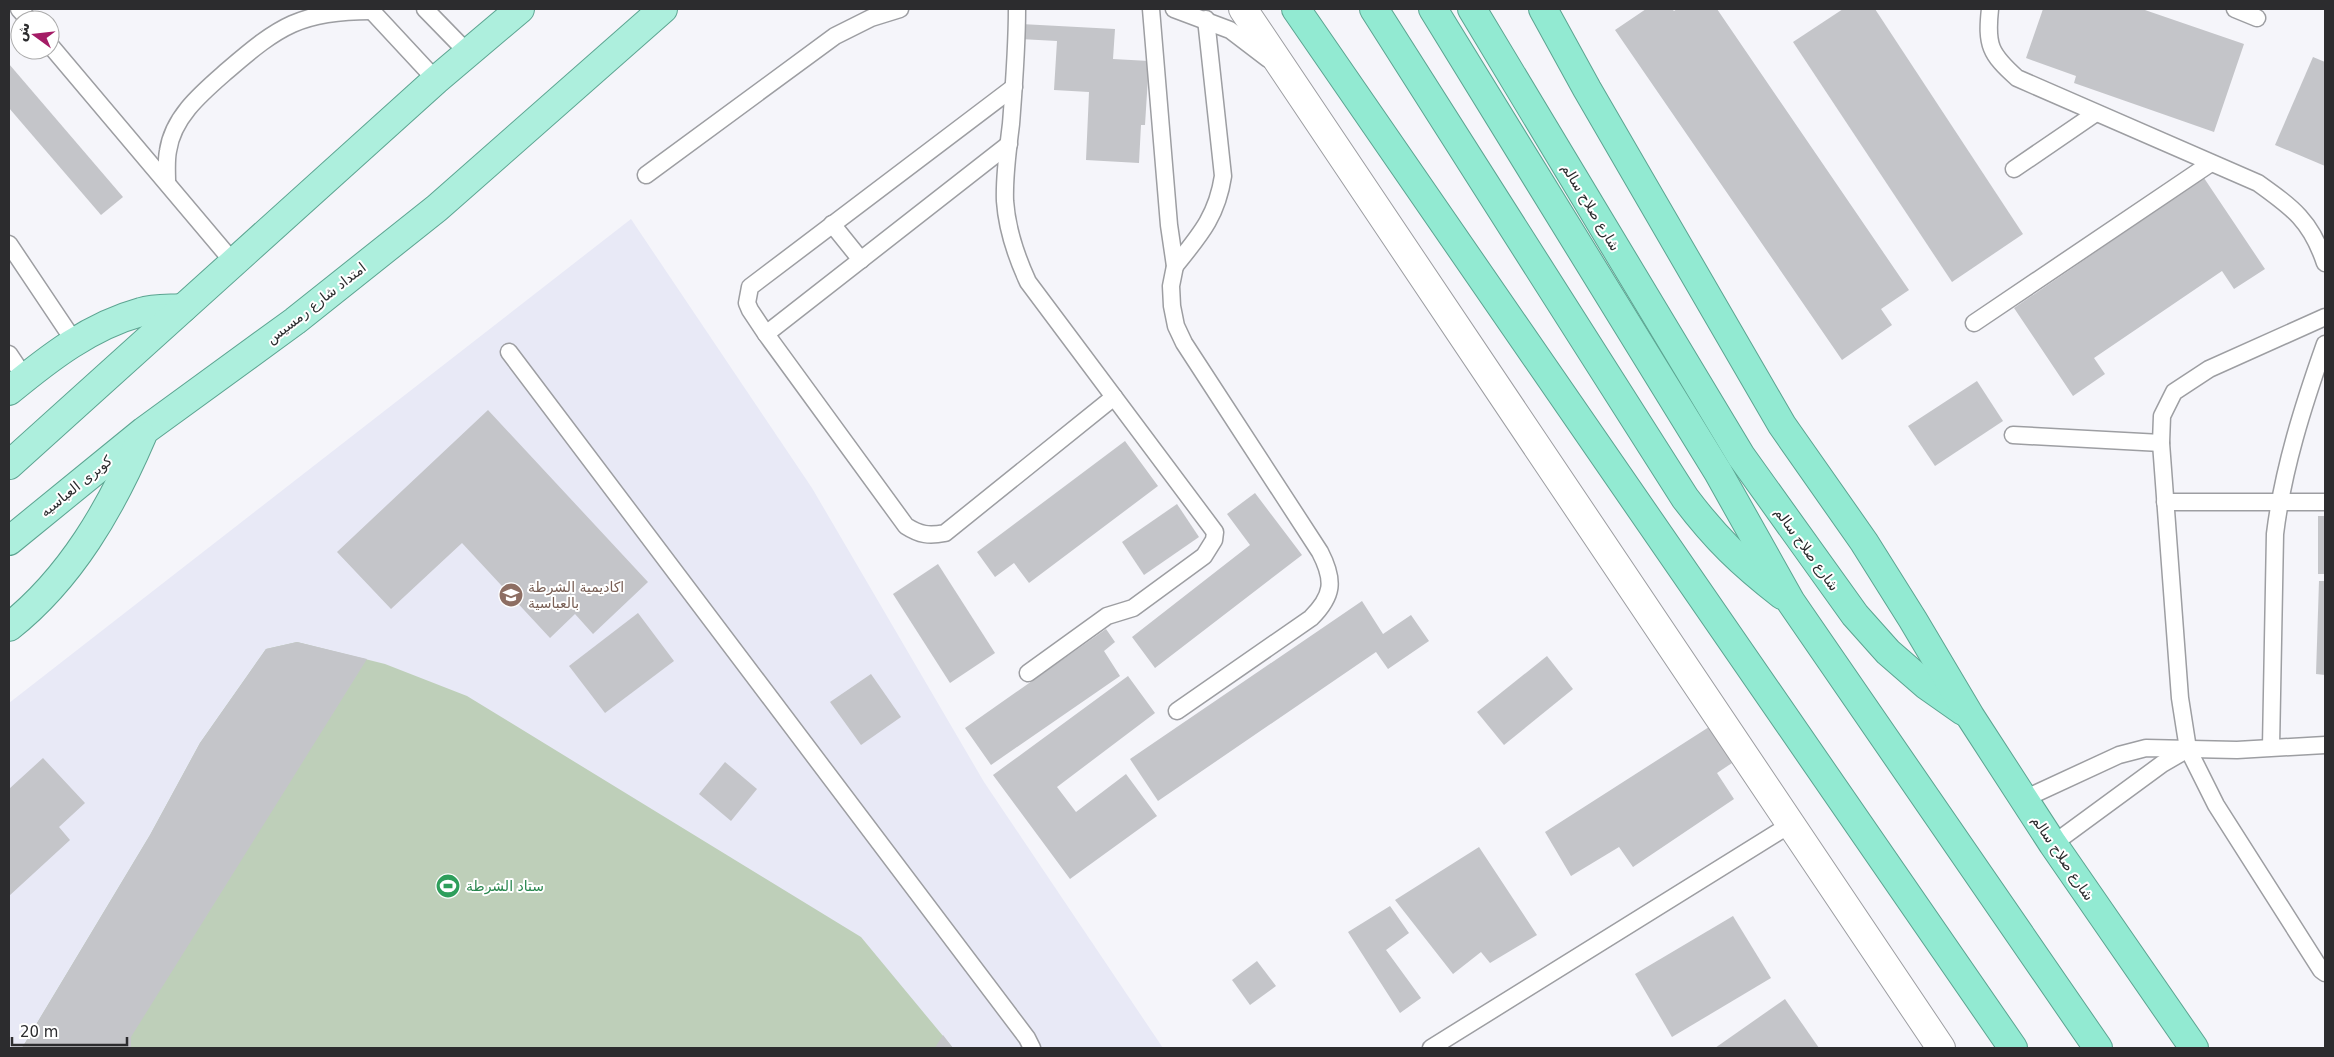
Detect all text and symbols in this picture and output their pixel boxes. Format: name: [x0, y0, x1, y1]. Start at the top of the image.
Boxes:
north arrow: [10, 10, 60, 60]
text: ش: [12, 20, 33, 43]
street label: شارع صلاح سالم: [1558, 161, 1623, 254]
street label: امتداد شارع رمسيس: [263, 259, 370, 348]
street label: كوبرى العباسيه: [37, 452, 116, 521]
street label: شارع صلاح سالم: [1771, 504, 1843, 594]
place label: اكاديمية الشرطة بالعباسية: [528, 579, 624, 611]
school or university icon: اكاديمية الشرطة بالعباسية: [498, 582, 524, 608]
street label: شارع صلاح سالم: [2028, 813, 2097, 904]
sports icon: ستاد الشرطة: [435, 873, 461, 899]
place label: ستاد الشرطة: [466, 878, 544, 895]
scale bar: [12, 1014, 128, 1046]
text: 20 m: [20, 1023, 58, 1041]

